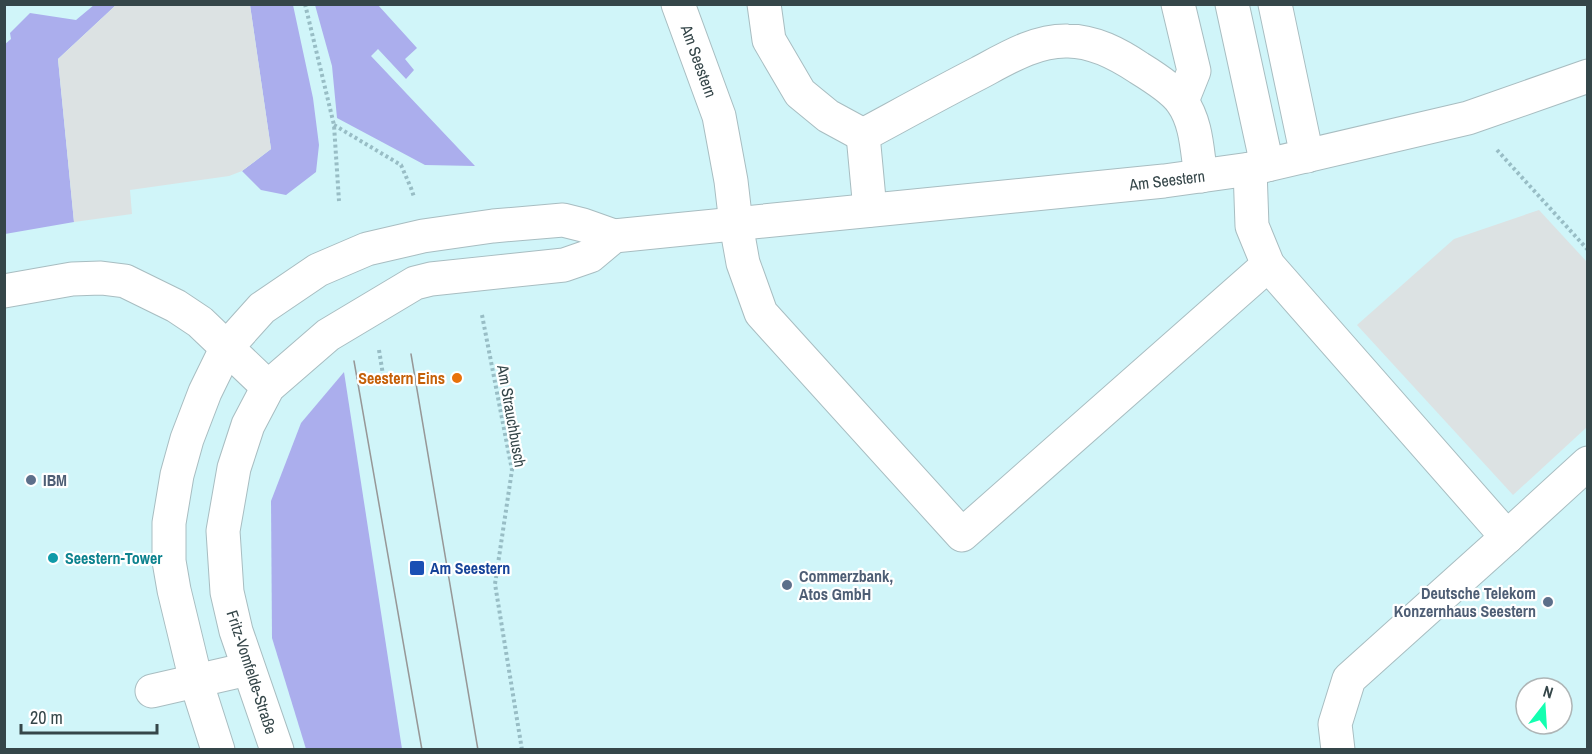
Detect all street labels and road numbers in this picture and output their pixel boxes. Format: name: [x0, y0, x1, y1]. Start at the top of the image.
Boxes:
street label: Am Seestern: [675, 21, 722, 100]
street label: Am Seestern: [1127, 164, 1206, 196]
street label: Am Strauchbusch: [492, 362, 532, 469]
street label: Fritz-Vomfelde-Straße: [222, 607, 282, 737]

